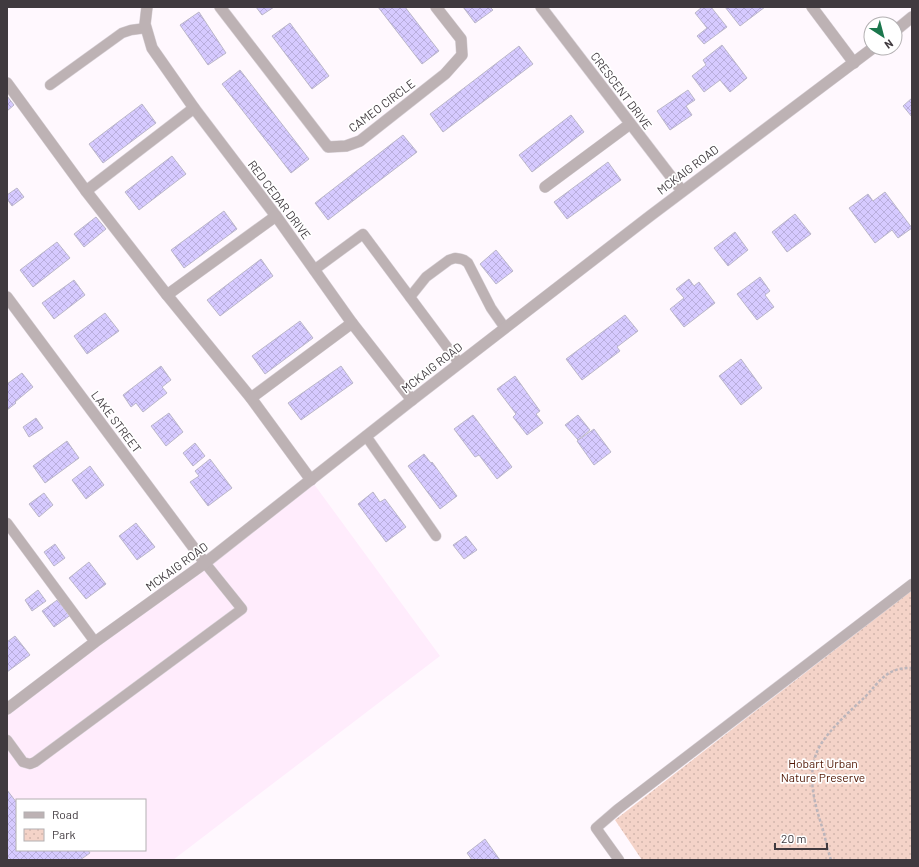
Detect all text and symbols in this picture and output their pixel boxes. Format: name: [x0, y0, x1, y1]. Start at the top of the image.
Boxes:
north arrow: [863, 16, 903, 56]
text: N: [882, 37, 896, 52]
street label: CRESCENT DRIVE: [588, 49, 655, 132]
street label: CAMEO CIRCLE: [345, 76, 417, 135]
street label: MCKAIG ROAD: [654, 142, 721, 197]
street label: RED CEDAR DRIVE: [246, 157, 314, 242]
street label: MCKAIG ROAD: [398, 339, 465, 395]
street label: LAKE STREET: [89, 388, 145, 455]
street label: MCKAIG ROAD: [143, 539, 210, 593]
park label: Hobart Urban Nature Preserve: [781, 756, 865, 784]
legend: [16, 799, 146, 851]
text: Road: [52, 807, 79, 821]
scale bar: [775, 825, 827, 851]
text: Park: [52, 827, 76, 841]
text: 20 m: [781, 831, 807, 845]

